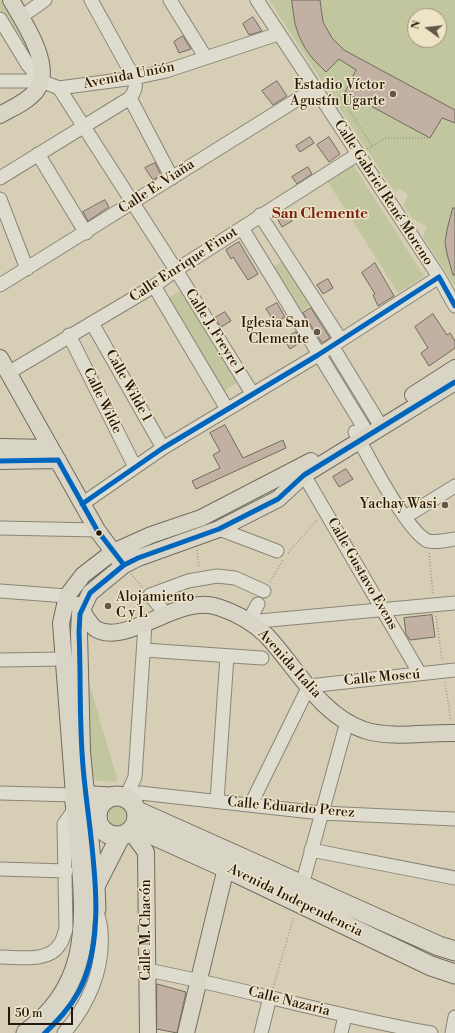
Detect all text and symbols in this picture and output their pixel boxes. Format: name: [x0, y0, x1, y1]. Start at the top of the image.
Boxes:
north arrow: [407, 8, 447, 48]
text: N: [408, 19, 424, 31]
street label: Avenida Unión: [82, 59, 176, 93]
place label: Estadio Víctor Agustín Ugarte: [290, 78, 385, 110]
marker: Estadio Víctor Agustín Ugarte: [388, 89, 398, 99]
street label: Calle Gabriel René Moreno: [330, 117, 436, 269]
street label: Calle E. Viaña: [116, 156, 198, 218]
district label: San Clemente: [272, 205, 368, 223]
street label: Calle Enrique Finot: [127, 224, 241, 306]
street label: Calle J. Freyre 1: [181, 286, 247, 378]
place label: Iglesia San Clemente: [241, 316, 309, 348]
marker: Iglesia San Clemente: [312, 327, 322, 337]
street label: Calle Wilde 1: [101, 347, 155, 425]
street label: Calle Wilde: [79, 365, 125, 437]
place label: Yachay Wasi: [360, 497, 437, 513]
marker: Yachay Wasi: [440, 500, 450, 510]
street label: Calle Gustavo Evens: [323, 515, 401, 633]
unlabelled marker: [94, 528, 104, 538]
place label: Alojamiento C y L: [116, 590, 194, 622]
marker: Alojamiento C y L: [103, 601, 113, 611]
street label: Avenida Italia: [254, 626, 324, 702]
street label: Calle Moscú: [343, 666, 421, 690]
street label: Calle Eduardo Perez: [227, 794, 355, 822]
street label: Avenida Independencia: [225, 861, 365, 941]
street label: Calle M. Chacón: [139, 879, 155, 981]
street label: Calle Nazaria: [246, 984, 332, 1020]
scale bar: [10, 999, 75, 1025]
text: 50 m: [15, 1006, 43, 1021]

